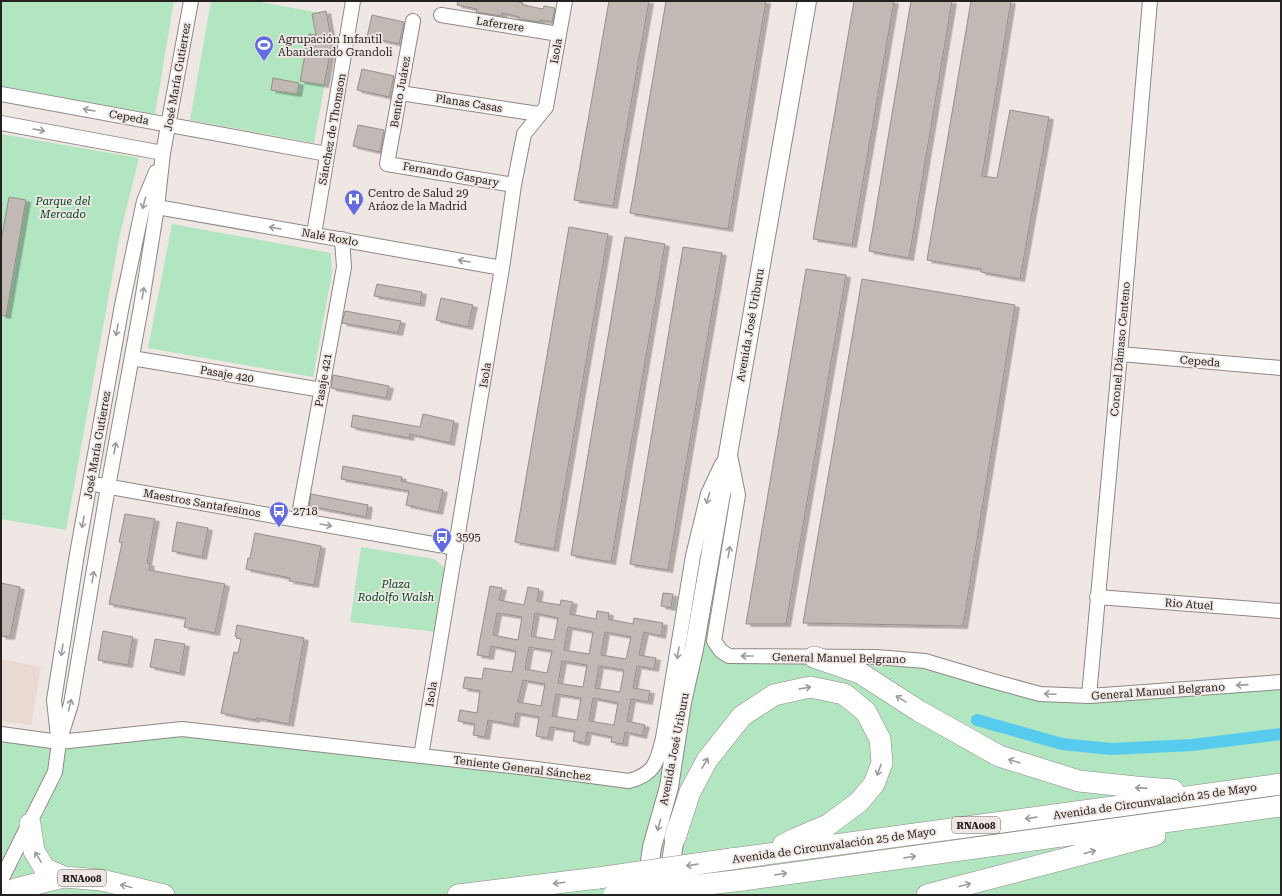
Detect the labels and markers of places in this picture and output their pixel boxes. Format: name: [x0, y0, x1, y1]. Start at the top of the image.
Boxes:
place label: Agrupación Infantil Abanderado Grandoli: [278, 33, 393, 59]
sports icon: Agrupación Infantil Abanderado Grandoli: [253, 34, 275, 62]
place label: Centro de Salud 29 Aráoz de la Madrid: [368, 187, 468, 213]
hospital icon: Centro de Salud 29 Aráoz de la Madrid: [343, 188, 365, 216]
bus stop icon: 2718: [268, 500, 290, 528]
place label: 2718: [293, 505, 318, 518]
bus stop icon: 3595: [431, 526, 453, 554]
place label: 3595: [456, 531, 481, 544]

